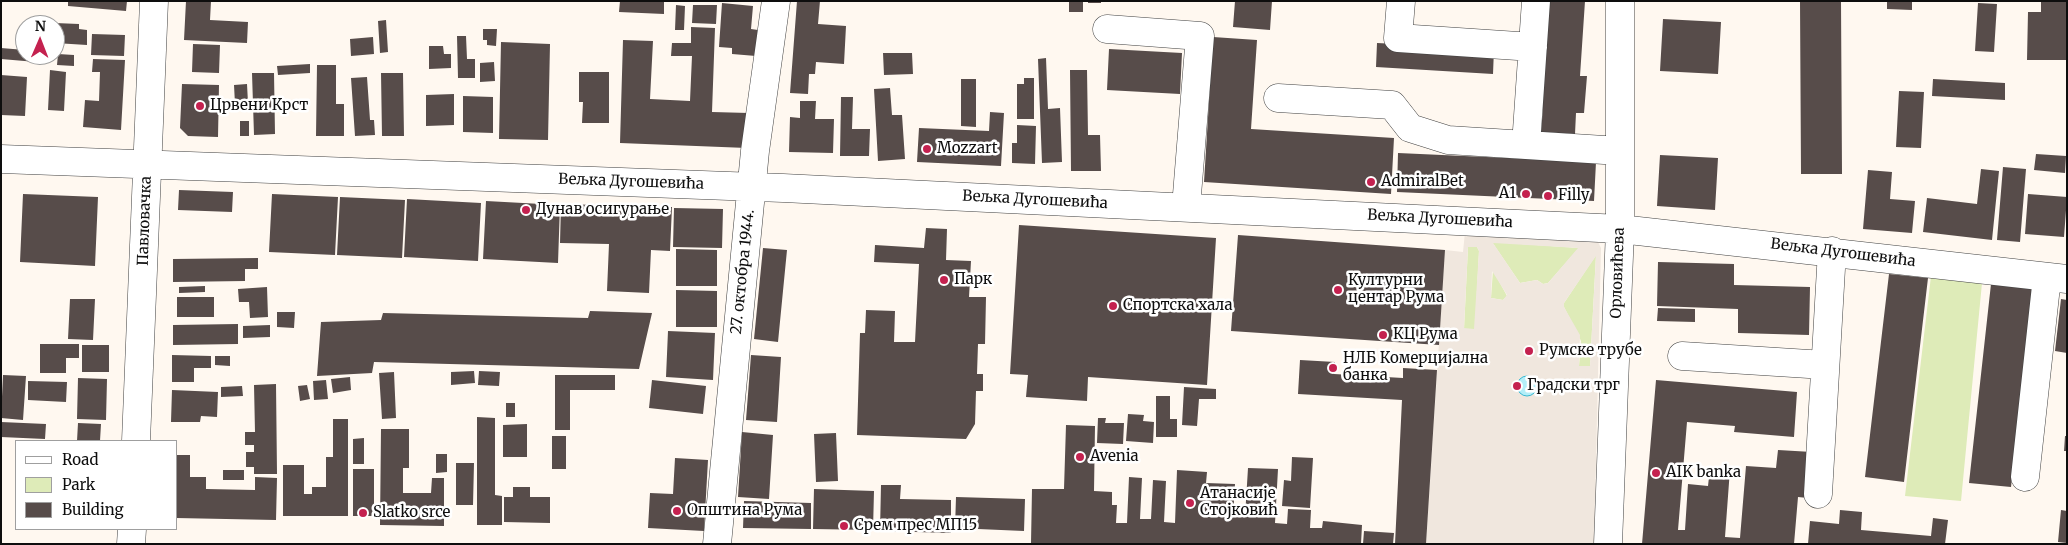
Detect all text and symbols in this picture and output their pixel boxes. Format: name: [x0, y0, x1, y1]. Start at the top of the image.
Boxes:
north arrow: [15, 15, 65, 65]
text: N: [35, 17, 46, 35]
place label: Црвени Крст: [210, 97, 308, 115]
marker: Црвени Крст: [194, 100, 206, 112]
place label: Mozzart: [937, 140, 998, 158]
marker: Mozzart: [921, 143, 933, 155]
street label: Вељка Дугошевића: [558, 170, 704, 194]
place label: AdmiralBet: [1381, 173, 1464, 191]
street label: Павловачка: [134, 176, 156, 266]
marker: AdmiralBet: [1365, 176, 1377, 188]
place label: A1: [1499, 185, 1516, 203]
street label: Вељка Дугошевића: [962, 187, 1108, 213]
place label: Filly: [1558, 187, 1590, 205]
marker: A1: [1520, 188, 1532, 200]
marker: Filly: [1542, 190, 1554, 202]
place label: Дунав осигурање: [536, 201, 669, 219]
marker: Дунав осигурање: [520, 204, 532, 216]
street label: Вељка Дугошевића: [1367, 206, 1513, 232]
street label: 27. октобра 1944.: [727, 209, 759, 335]
street label: Орловићева: [1607, 227, 1629, 319]
street label: Вељка Дугошевића: [1769, 235, 1917, 271]
place label: Парк: [954, 271, 992, 289]
place label: Културни центар Рума: [1348, 272, 1444, 307]
marker: Парк: [938, 274, 950, 286]
marker: Културни центар Рума: [1332, 284, 1344, 296]
place label: Спортска хала: [1123, 297, 1232, 315]
marker: Спортска хала: [1107, 300, 1119, 312]
place label: КЦ Рума: [1393, 326, 1458, 344]
marker: КЦ Рума: [1377, 329, 1389, 341]
place label: Румске трубе: [1539, 342, 1642, 360]
marker: Румске трубе: [1523, 345, 1535, 357]
place label: НЛБ Комерцијална банка: [1343, 350, 1488, 385]
marker: НЛБ Комерцијална банка: [1327, 362, 1339, 374]
place label: Градски трг: [1527, 377, 1620, 395]
marker: Градски трг: [1511, 380, 1523, 392]
legend: [15, 440, 178, 530]
place label: Avenia: [1090, 448, 1139, 466]
text: Road: [62, 450, 98, 469]
marker: Avenia: [1074, 451, 1086, 463]
place label: AIK banka: [1666, 464, 1741, 482]
marker: AIK banka: [1650, 467, 1662, 479]
text: Park: [62, 475, 95, 494]
place label: Атанасије Стојковић: [1200, 485, 1278, 520]
marker: Атанасије Стојковић: [1184, 497, 1196, 509]
text: Building: [62, 500, 124, 519]
place label: Општина Рума: [687, 502, 802, 520]
place label: Slatko srce: [373, 504, 450, 522]
marker: Општина Рума: [671, 505, 683, 517]
marker: Slatko srce: [357, 507, 369, 519]
place label: Срем прес МП15: [854, 517, 977, 535]
marker: Срем прес МП15: [838, 520, 850, 532]

